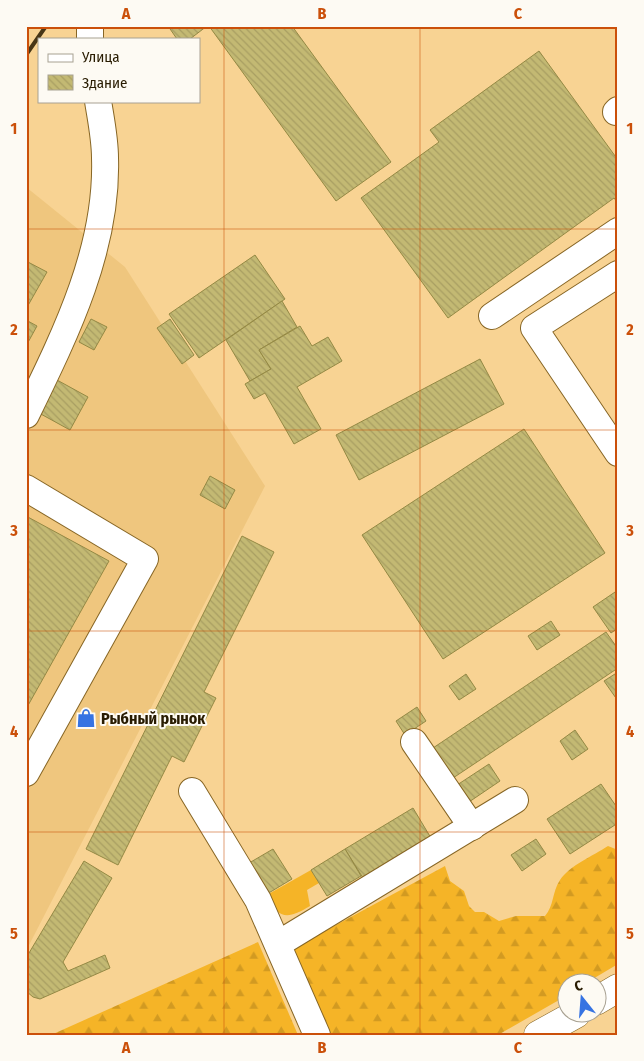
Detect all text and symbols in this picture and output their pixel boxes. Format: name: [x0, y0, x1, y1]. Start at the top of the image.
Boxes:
text: A: [121, 4, 131, 23]
text: B: [318, 4, 327, 23]
text: C: [514, 4, 523, 23]
legend: [38, 38, 200, 102]
text: Улица: [81, 48, 120, 66]
text: Здание: [82, 74, 128, 92]
text: 1: [11, 119, 17, 138]
text: 1: [627, 119, 633, 138]
text: 2: [9, 320, 18, 339]
text: 2: [625, 320, 634, 339]
text: 3: [9, 521, 18, 540]
text: 3: [625, 521, 634, 540]
shop icon: Рыбный рынок: [75, 707, 97, 729]
place label: Рыбный рынок: [101, 709, 206, 728]
text: 4: [10, 722, 18, 741]
text: 4: [626, 722, 634, 741]
text: 5: [10, 924, 18, 943]
text: 5: [626, 924, 634, 943]
north arrow: [556, 974, 606, 1024]
text: С: [572, 977, 585, 995]
text: A: [121, 1038, 131, 1057]
text: B: [318, 1038, 327, 1057]
text: C: [514, 1038, 523, 1057]

